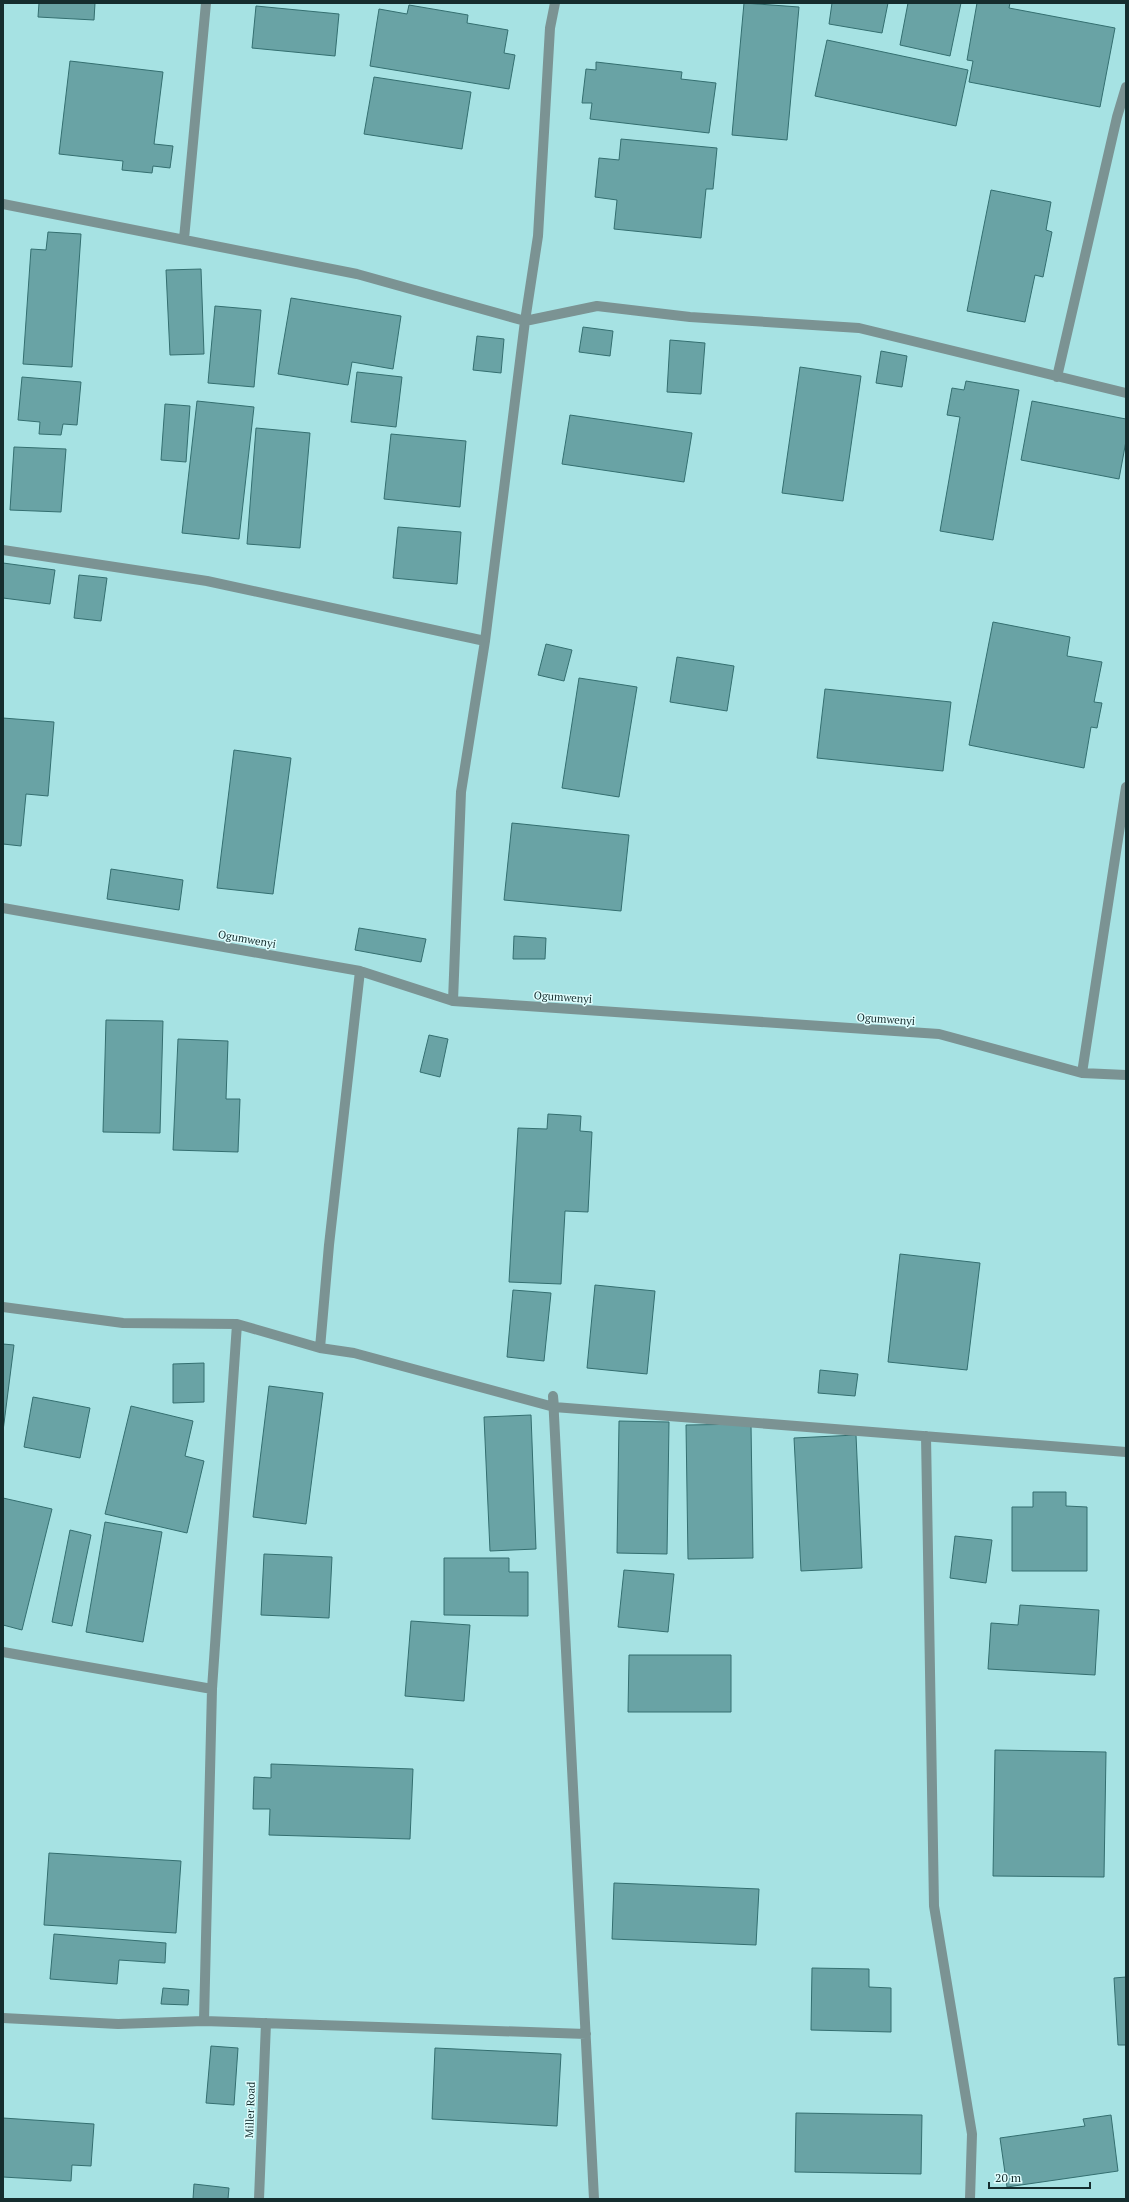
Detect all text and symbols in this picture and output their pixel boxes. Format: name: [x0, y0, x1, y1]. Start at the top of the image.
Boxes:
street label: Ogumwenyi: [217, 927, 277, 951]
street label: Ogumwenyi: [533, 988, 593, 1006]
street label: Ogumwenyi: [856, 1010, 916, 1028]
street label: Miller Road: [242, 2082, 258, 2138]
scale bar: [989, 2164, 1090, 2190]
text: 20 m: [995, 2170, 1022, 2185]

